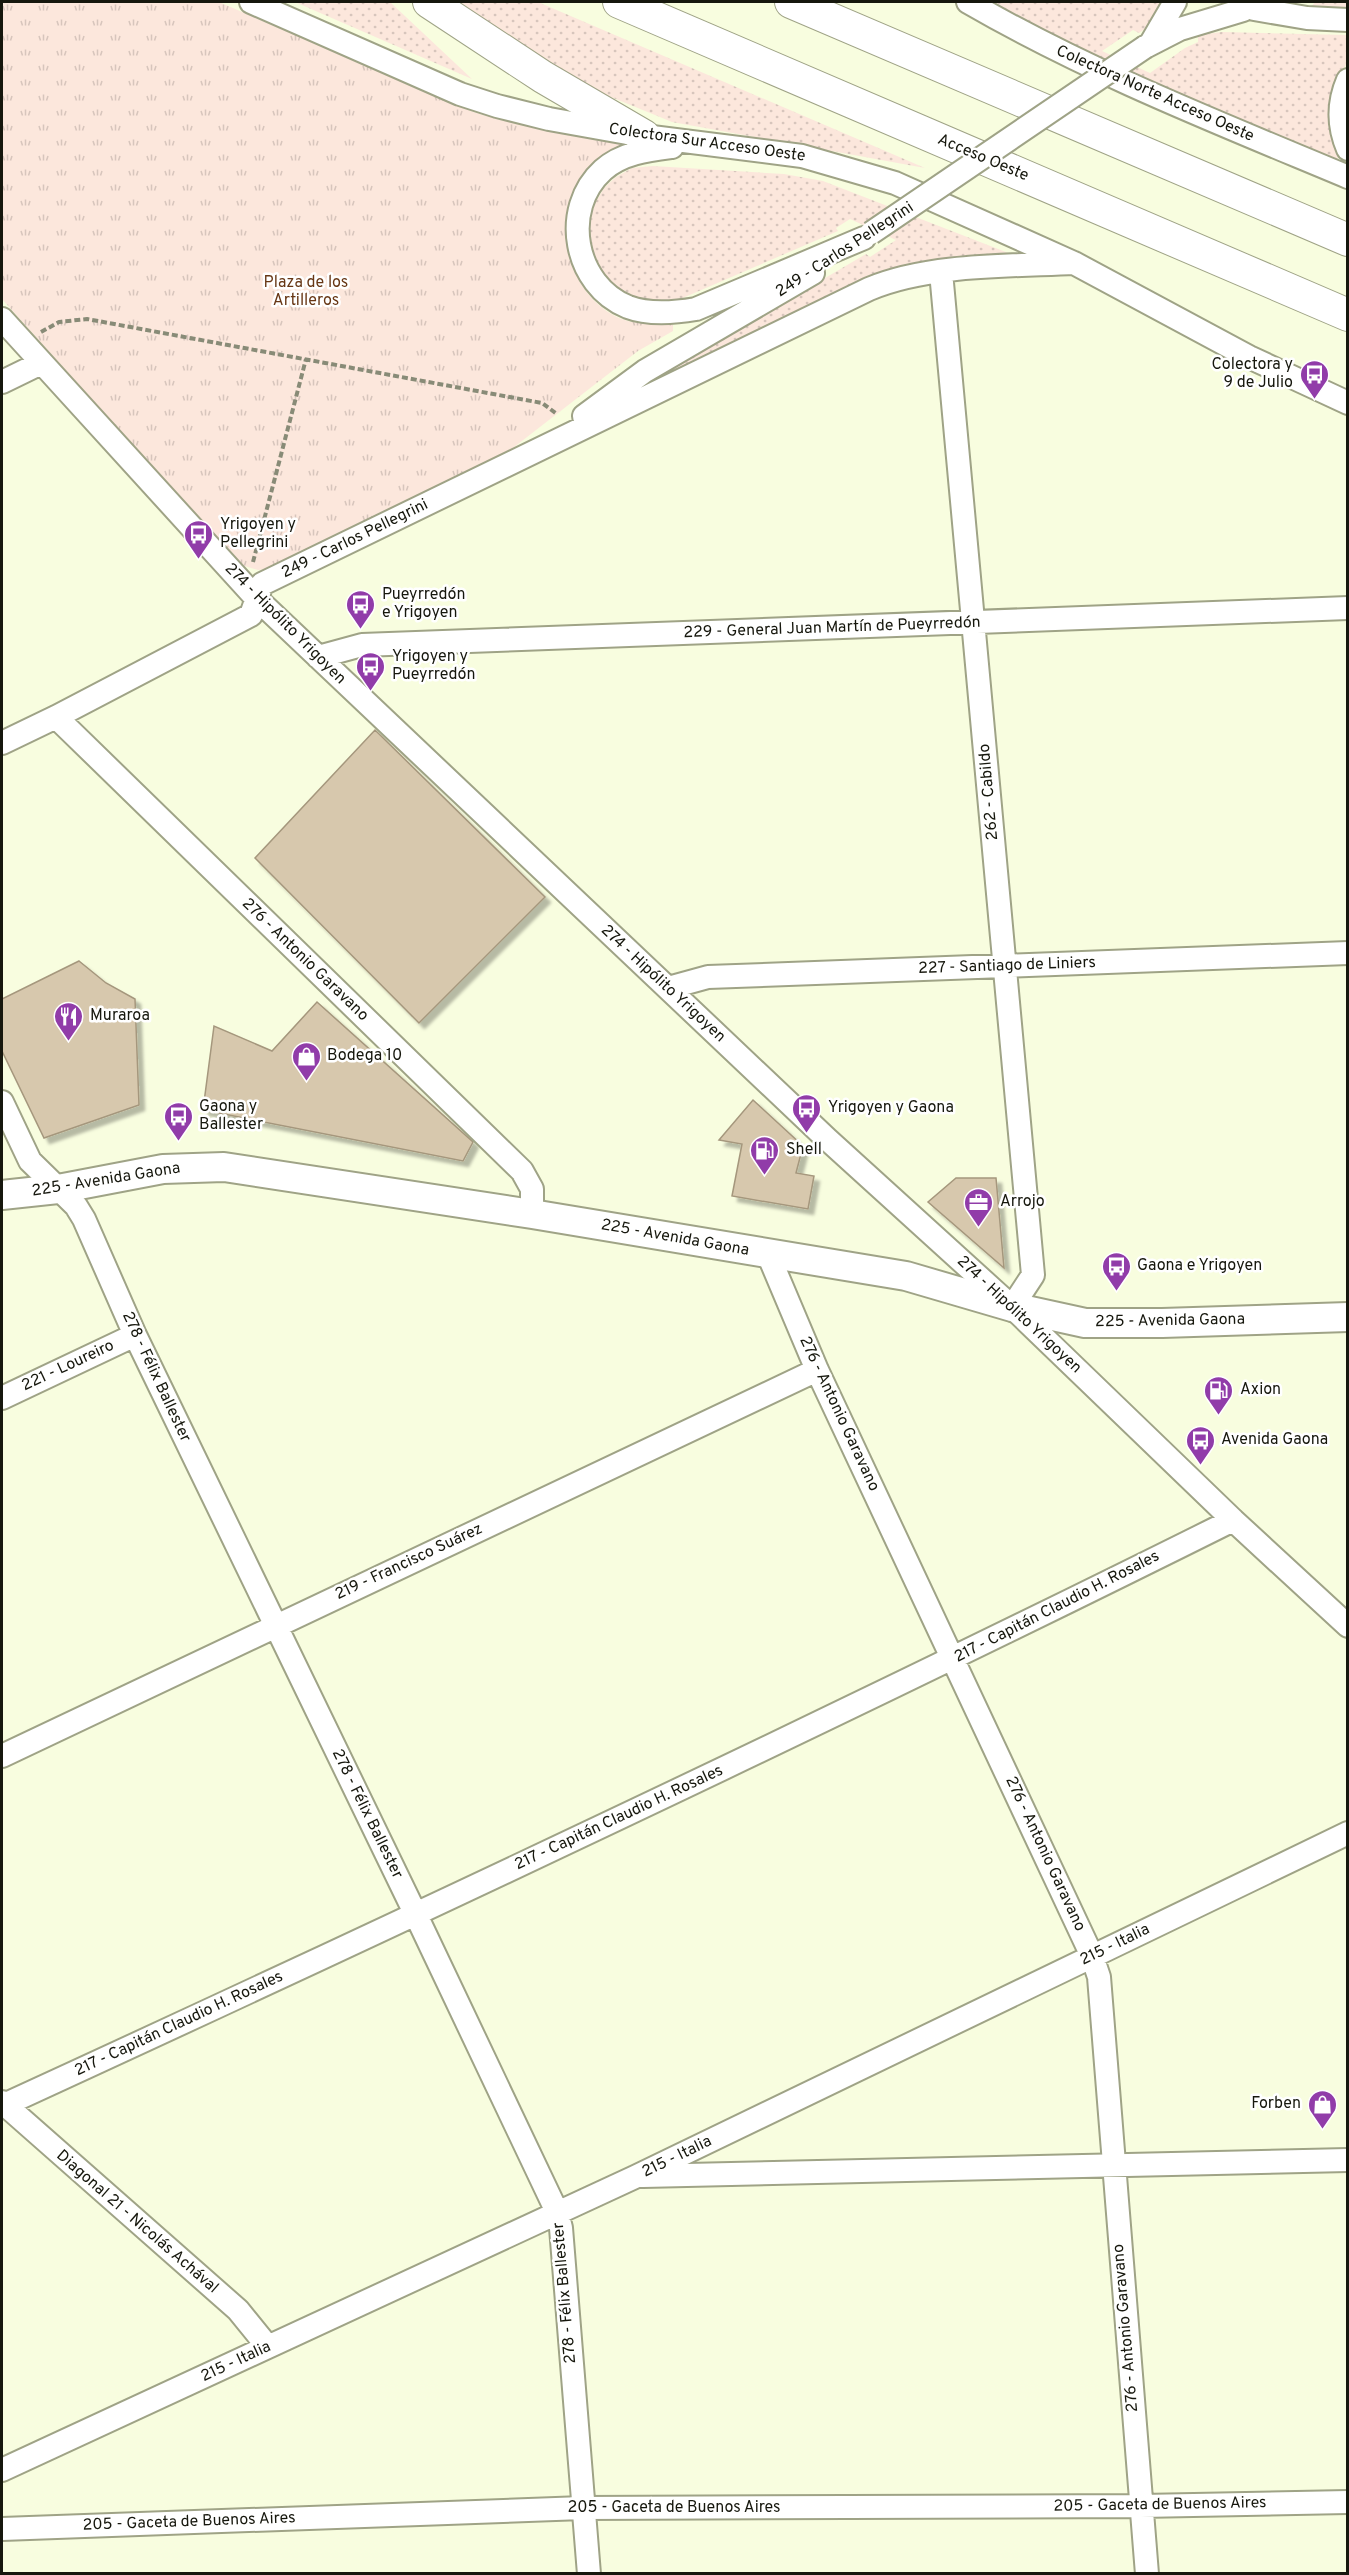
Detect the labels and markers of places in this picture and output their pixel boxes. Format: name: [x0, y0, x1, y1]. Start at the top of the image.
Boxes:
place label: Colectora y 9 de Julio: [1211, 355, 1293, 393]
bus stop icon: Colectora y 9 de Julio: [1298, 358, 1330, 400]
place label: Yrigoyen y Pellegrini: [220, 515, 296, 553]
bus stop icon: Yrigoyen y Pellegrini: [183, 518, 215, 560]
place label: Pueyrredón e Yrigoyen: [382, 585, 465, 623]
bus stop icon: Pueyrredón e Yrigoyen: [345, 588, 377, 630]
place label: Yrigoyen y Pueyrredón: [392, 647, 475, 685]
bus stop icon: Yrigoyen y Pueyrredón: [355, 650, 387, 692]
restaurant icon: Muraroa: [53, 1000, 85, 1042]
place label: Muraroa: [90, 1006, 150, 1026]
shop icon: Bodega 10: [290, 1040, 322, 1082]
place label: Bodega 10: [327, 1046, 402, 1066]
bus stop icon: Yrigoyen y Gaona: [791, 1092, 823, 1134]
place label: Gaona y Ballester: [199, 1097, 263, 1135]
place label: Yrigoyen y Gaona: [828, 1098, 954, 1118]
bus stop icon: Gaona y Ballester: [162, 1100, 194, 1142]
fuel station icon: Shell: [749, 1134, 781, 1176]
place label: Shell: [786, 1140, 822, 1160]
office icon: Arrojo: [963, 1186, 995, 1228]
place label: Arrojo: [1000, 1192, 1045, 1212]
bus stop icon: Gaona e Yrigoyen: [1100, 1250, 1132, 1292]
place label: Gaona e Yrigoyen: [1137, 1256, 1262, 1276]
fuel station icon: Axion: [1203, 1374, 1235, 1416]
place label: Axion: [1240, 1380, 1281, 1400]
bus stop icon: Avenida Gaona: [1184, 1424, 1216, 1466]
place label: Avenida Gaona: [1221, 1430, 1328, 1450]
shop icon: Forben: [1306, 2088, 1338, 2130]
place label: Forben: [1251, 2094, 1301, 2114]

